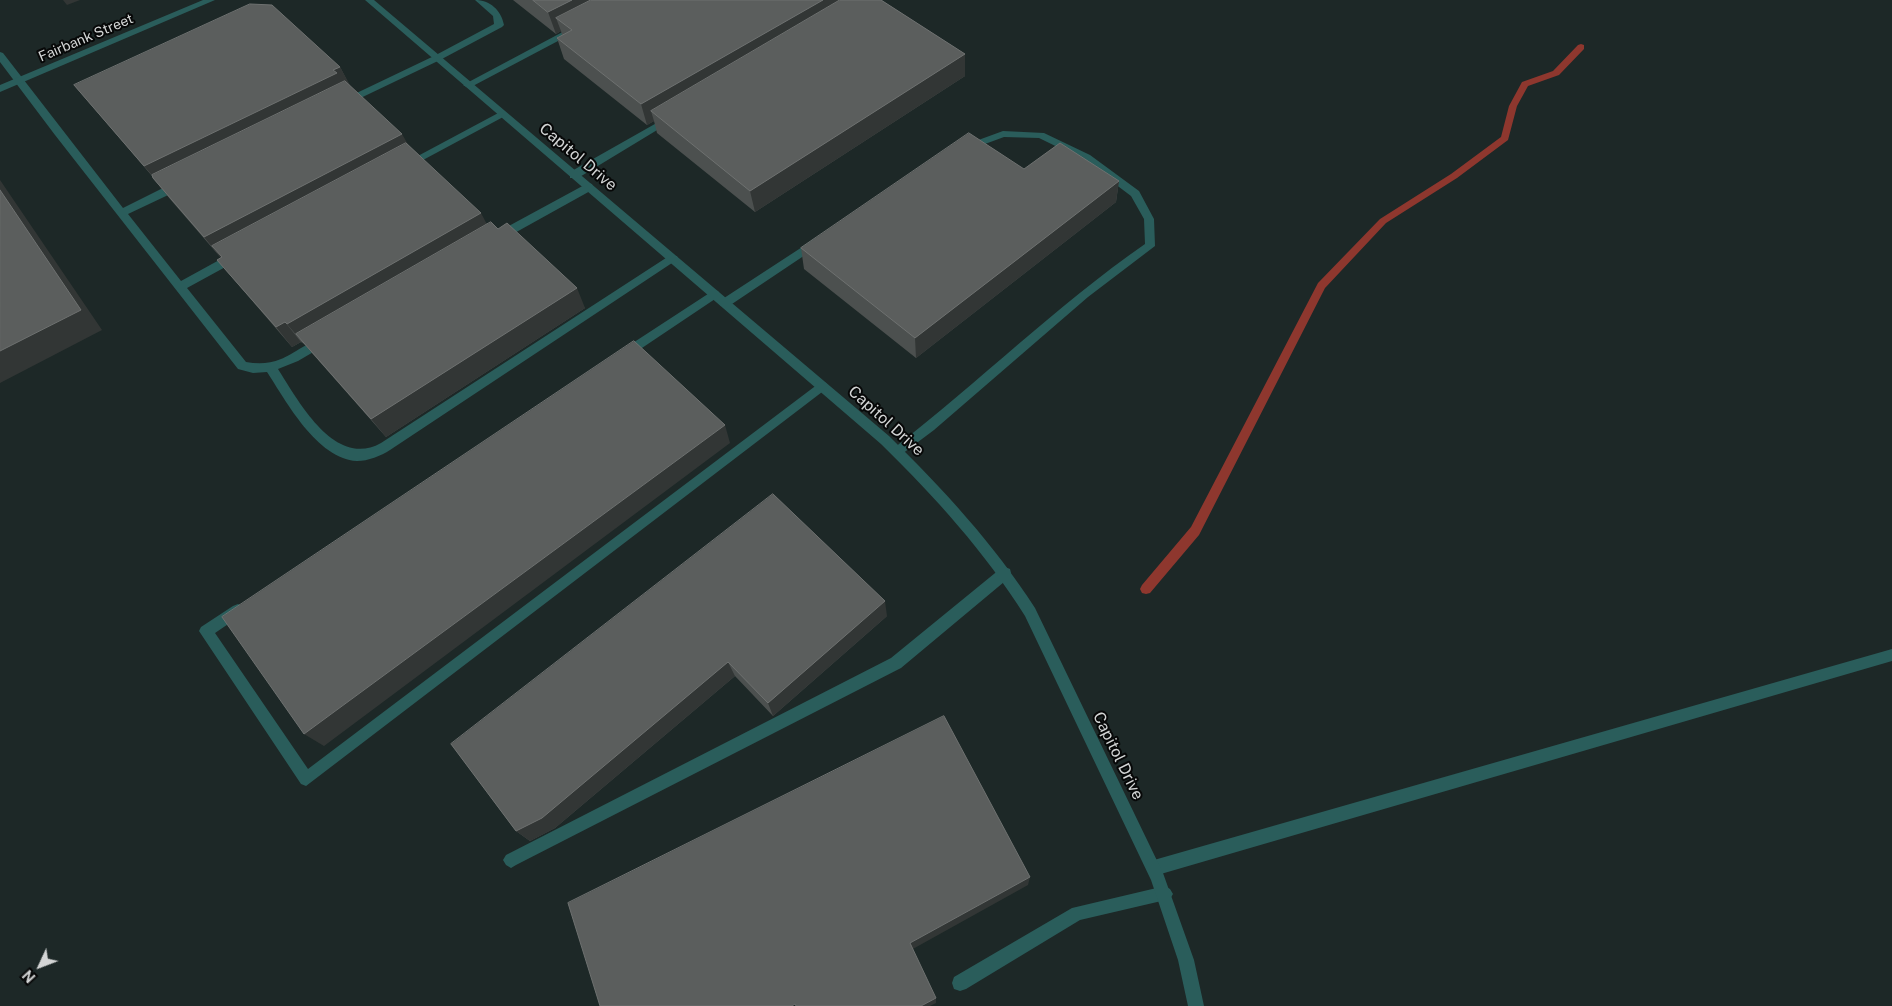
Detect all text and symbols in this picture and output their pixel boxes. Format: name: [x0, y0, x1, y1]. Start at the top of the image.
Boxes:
street label: Fairbank Street: [36, 10, 136, 66]
street label: Capitol Drive: [535, 119, 621, 195]
street label: Capitol Drive: [844, 382, 928, 460]
street label: Capitol Drive: [1088, 709, 1148, 803]
north arrow: [15, 941, 65, 991]
text: N: [19, 967, 39, 986]

